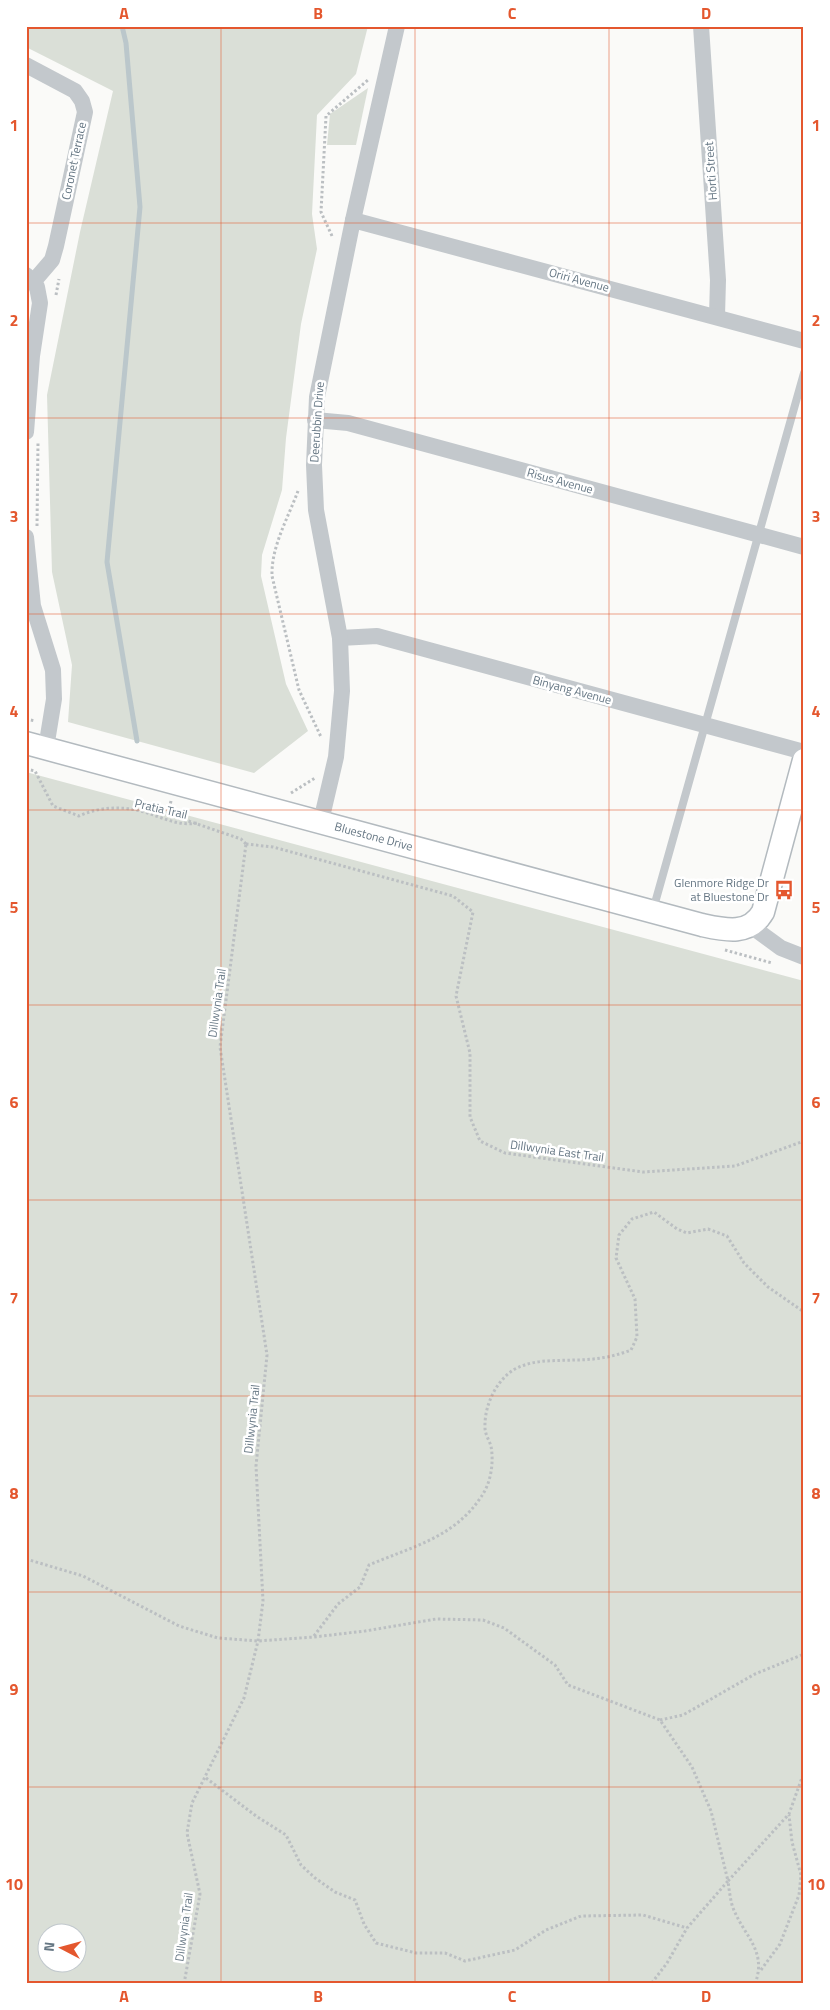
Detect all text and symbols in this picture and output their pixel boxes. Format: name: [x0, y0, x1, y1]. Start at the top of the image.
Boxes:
text: A: [119, 1, 129, 25]
text: B: [313, 1, 323, 25]
text: C: [508, 1, 517, 25]
text: D: [701, 1, 711, 25]
text: 1: [10, 113, 18, 137]
text: 1: [812, 113, 820, 137]
street label: Coronet Terrace: [56, 120, 91, 202]
street label: Horti Street: [699, 140, 722, 201]
street label: Oriri Avenue: [547, 262, 611, 297]
text: 2: [10, 308, 18, 332]
text: 2: [812, 308, 820, 332]
street label: Deerubbin Drive: [304, 381, 329, 463]
street label: Risus Avenue: [525, 463, 595, 498]
text: 3: [10, 504, 18, 528]
text: 3: [812, 504, 820, 528]
street label: Binyang Avenue: [531, 670, 614, 709]
text: 4: [10, 699, 19, 723]
text: 4: [812, 699, 821, 723]
street label: Pratia Trail: [133, 793, 189, 824]
street label: Bluestone Drive: [333, 817, 415, 856]
place label: Glenmore Ridge Dr at Bluestone Dr: [674, 873, 769, 906]
bus stop icon: Glenmore Ridge Dr at Bluestone Dr: [773, 879, 795, 901]
text: 5: [10, 895, 19, 919]
text: 5: [812, 895, 821, 919]
street label: Dillwynia Trail: [202, 967, 231, 1039]
text: 6: [10, 1090, 19, 1114]
text: 6: [812, 1090, 821, 1114]
street label: Dillwynia East Trail: [509, 1135, 605, 1166]
text: 7: [10, 1286, 18, 1310]
text: 7: [812, 1286, 820, 1310]
street label: Dillwynia Trail: [238, 1383, 265, 1454]
text: 8: [10, 1481, 19, 1505]
text: 8: [812, 1481, 821, 1505]
text: 9: [10, 1677, 19, 1701]
text: 9: [812, 1677, 821, 1701]
text: 10: [5, 1872, 23, 1896]
text: 10: [807, 1872, 825, 1896]
street label: Dillwynia Trail: [169, 1891, 198, 1963]
north arrow: [38, 1922, 88, 1972]
text: N: [38, 1941, 60, 1953]
text: A: [119, 1984, 129, 2008]
text: B: [313, 1984, 323, 2008]
text: C: [508, 1984, 517, 2008]
text: D: [701, 1984, 711, 2008]

